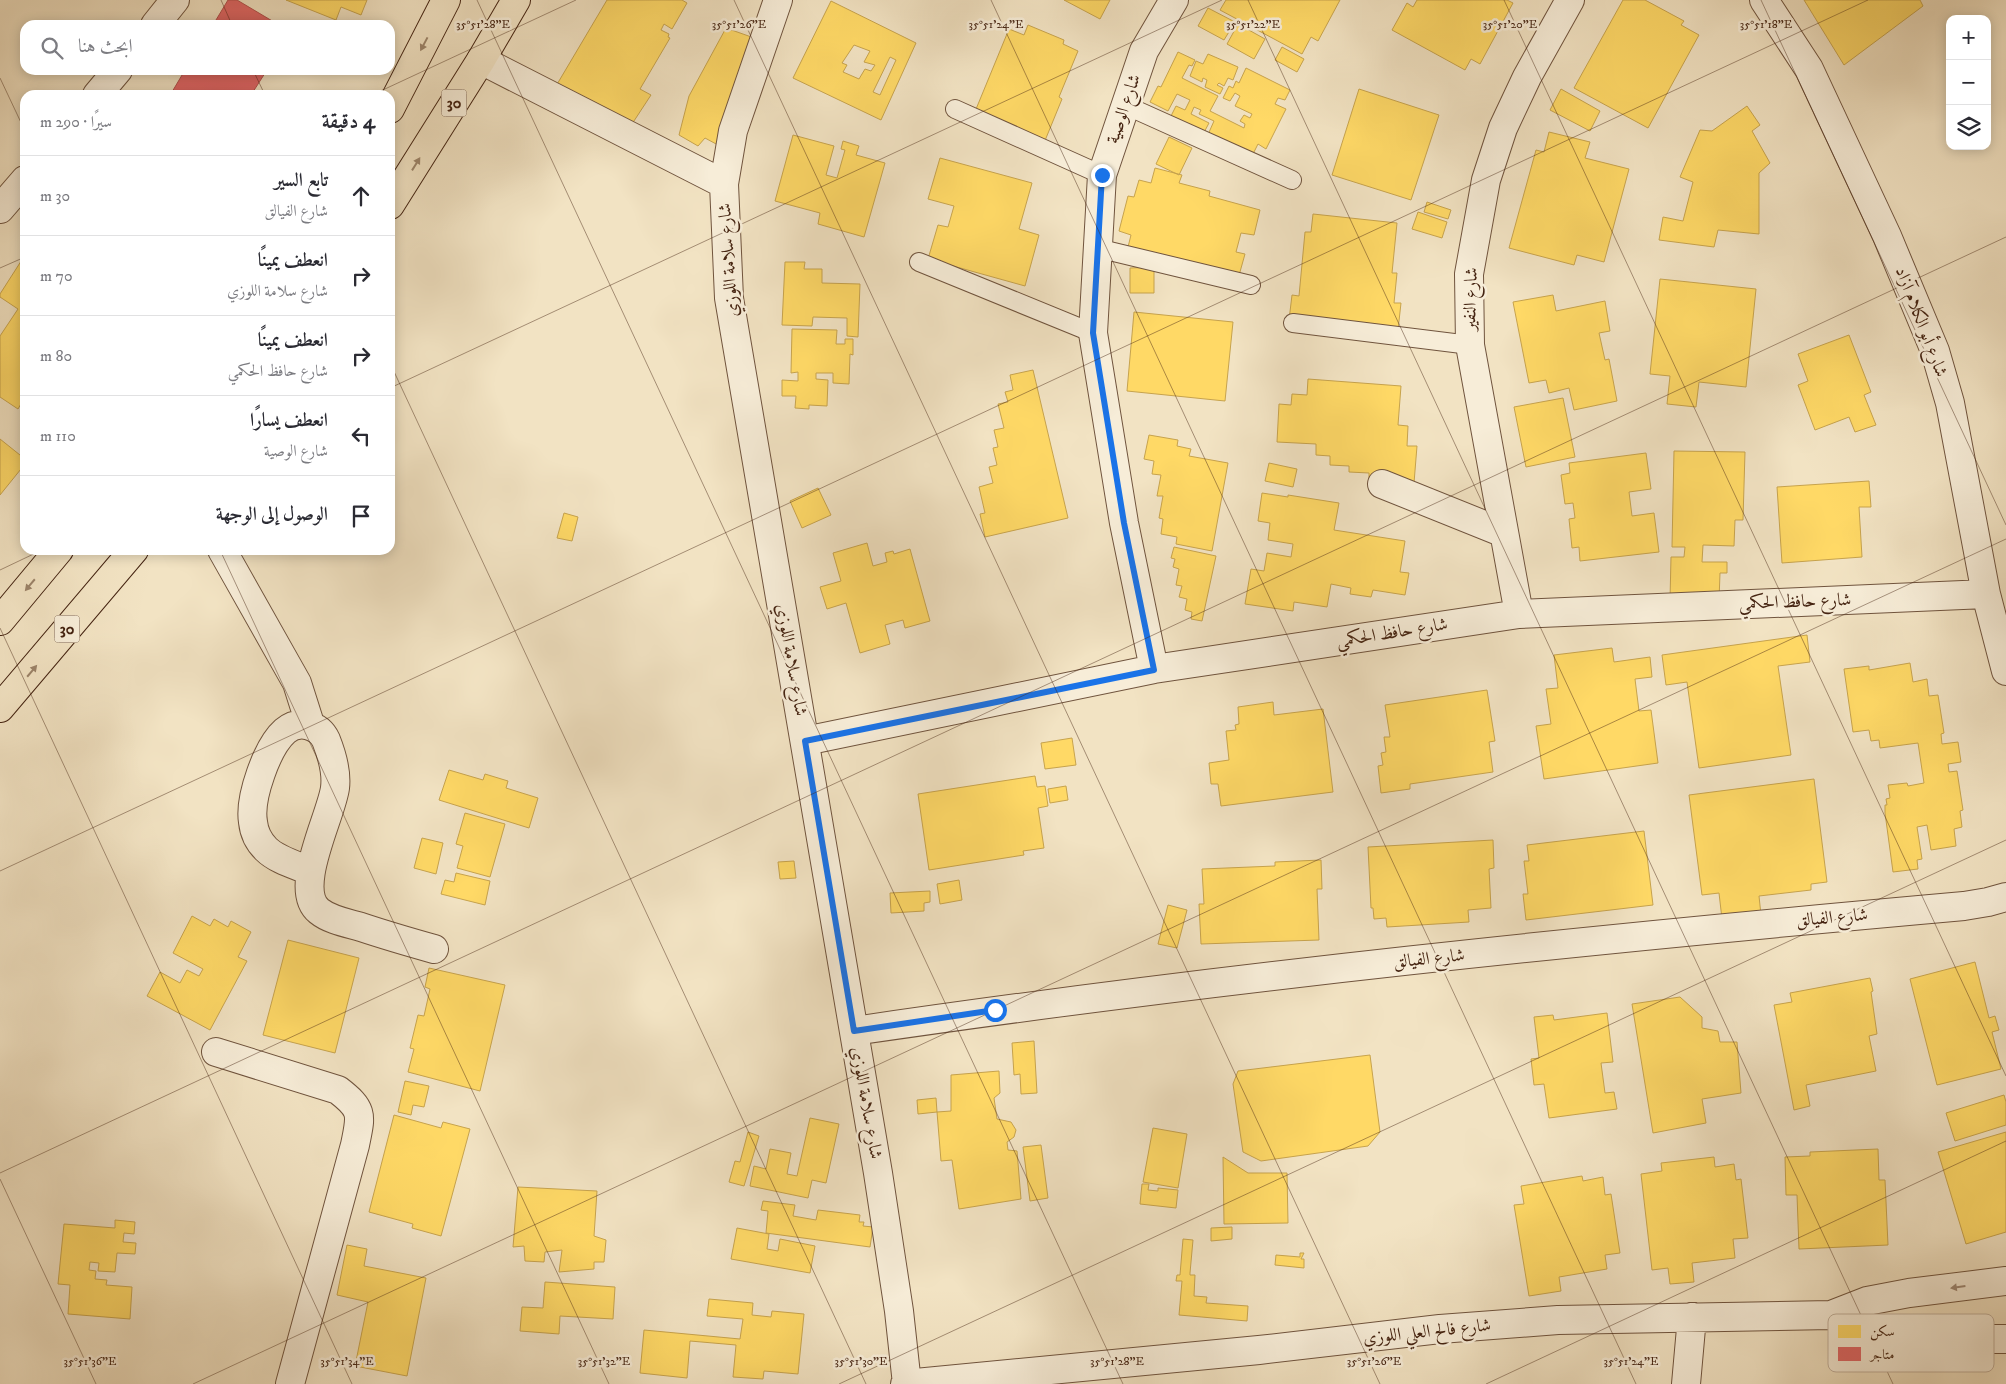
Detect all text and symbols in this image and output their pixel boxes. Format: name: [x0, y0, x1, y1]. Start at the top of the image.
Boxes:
map controls: [1946, 15, 1991, 150]
button: +: [1946, 15, 1991, 60]
text: 35°51'28"E: [456, 17, 511, 32]
text: 35°51'26"E: [712, 17, 767, 32]
text: 35°51'24"E: [969, 17, 1024, 32]
text: 35°51'22"E: [1226, 17, 1280, 32]
text: 35°51'20"E: [1483, 17, 1538, 32]
text: 35°51'18"E: [1740, 17, 1793, 32]
search box: [20, 20, 395, 75]
icon: search: [38, 34, 66, 62]
text: ابحث هنا: [78, 35, 133, 58]
one-way arrow: [420, 36, 428, 51]
button: −: [1946, 60, 1991, 105]
street label: شارع الوصية: [1102, 71, 1149, 148]
road number: 30: [442, 90, 466, 116]
button: layers: [1946, 105, 1991, 150]
text: 4 دقيقة: [322, 109, 375, 135]
text: سيرًا · 290 m: [40, 112, 112, 132]
one-way arrow: [411, 157, 421, 170]
route end: [1091, 164, 1114, 187]
text: تابع السير: [274, 169, 328, 192]
icon: ahead: [347, 182, 375, 210]
text: 30 m: [40, 186, 70, 206]
text: شارع الفيالق: [264, 201, 328, 221]
street label: شارع سلامة اللوزي: [714, 202, 747, 318]
text: انعطف يمينًا: [258, 249, 328, 272]
icon: right: [347, 262, 375, 290]
street label: شارع أبو الكلام آزاد: [1886, 263, 1955, 382]
text: 70 m: [40, 266, 73, 286]
street label: شارع النفير: [1459, 267, 1486, 333]
text: شارع سلامة اللوزي: [227, 281, 328, 301]
text: انعطف يمينًا: [258, 329, 328, 352]
icon: right: [347, 342, 375, 370]
text: 80 m: [40, 346, 72, 366]
text: شارع حافظ الحكمي: [228, 361, 328, 381]
text: انعطف يسارًا: [250, 409, 328, 432]
icon: left: [347, 422, 375, 450]
text: 110 m: [40, 426, 76, 446]
text: شارع الوصية: [264, 441, 328, 461]
icon: arrive: [347, 502, 375, 530]
text: الوصول إلى الوجهة: [216, 503, 328, 526]
one-way arrow: [24, 579, 35, 592]
street label: شارع حافظ الحكمي: [1738, 589, 1852, 620]
street label: شارع سلامة اللوزي: [767, 602, 812, 718]
street label: شارع حافظ الحكمي: [1335, 613, 1450, 658]
road number: 30: [54, 616, 80, 642]
one-way arrow: [26, 665, 37, 678]
street label: شارع الفيالق: [1795, 904, 1869, 935]
street label: شارع الفيالق: [1392, 944, 1466, 977]
route start: [984, 999, 1007, 1022]
street label: شارع سلامة اللوزي: [842, 1045, 887, 1161]
one-way arrow: [1949, 1283, 1965, 1291]
street label: شارع فالح العلي اللوزي: [1362, 1314, 1493, 1355]
legend: [1828, 1314, 1994, 1372]
text: سكن: [1870, 1323, 1895, 1341]
text: متاجر: [1868, 1346, 1894, 1364]
text: 35°51'36"E: [64, 1354, 117, 1369]
text: 35°51'34"E: [320, 1354, 374, 1369]
text: 35°51'32"E: [578, 1354, 631, 1369]
text: 35°51'30"E: [834, 1354, 888, 1369]
text: 35°51'28"E: [1090, 1354, 1145, 1369]
text: 35°51'26"E: [1347, 1354, 1402, 1369]
text: 35°51'24"E: [1604, 1354, 1659, 1369]

